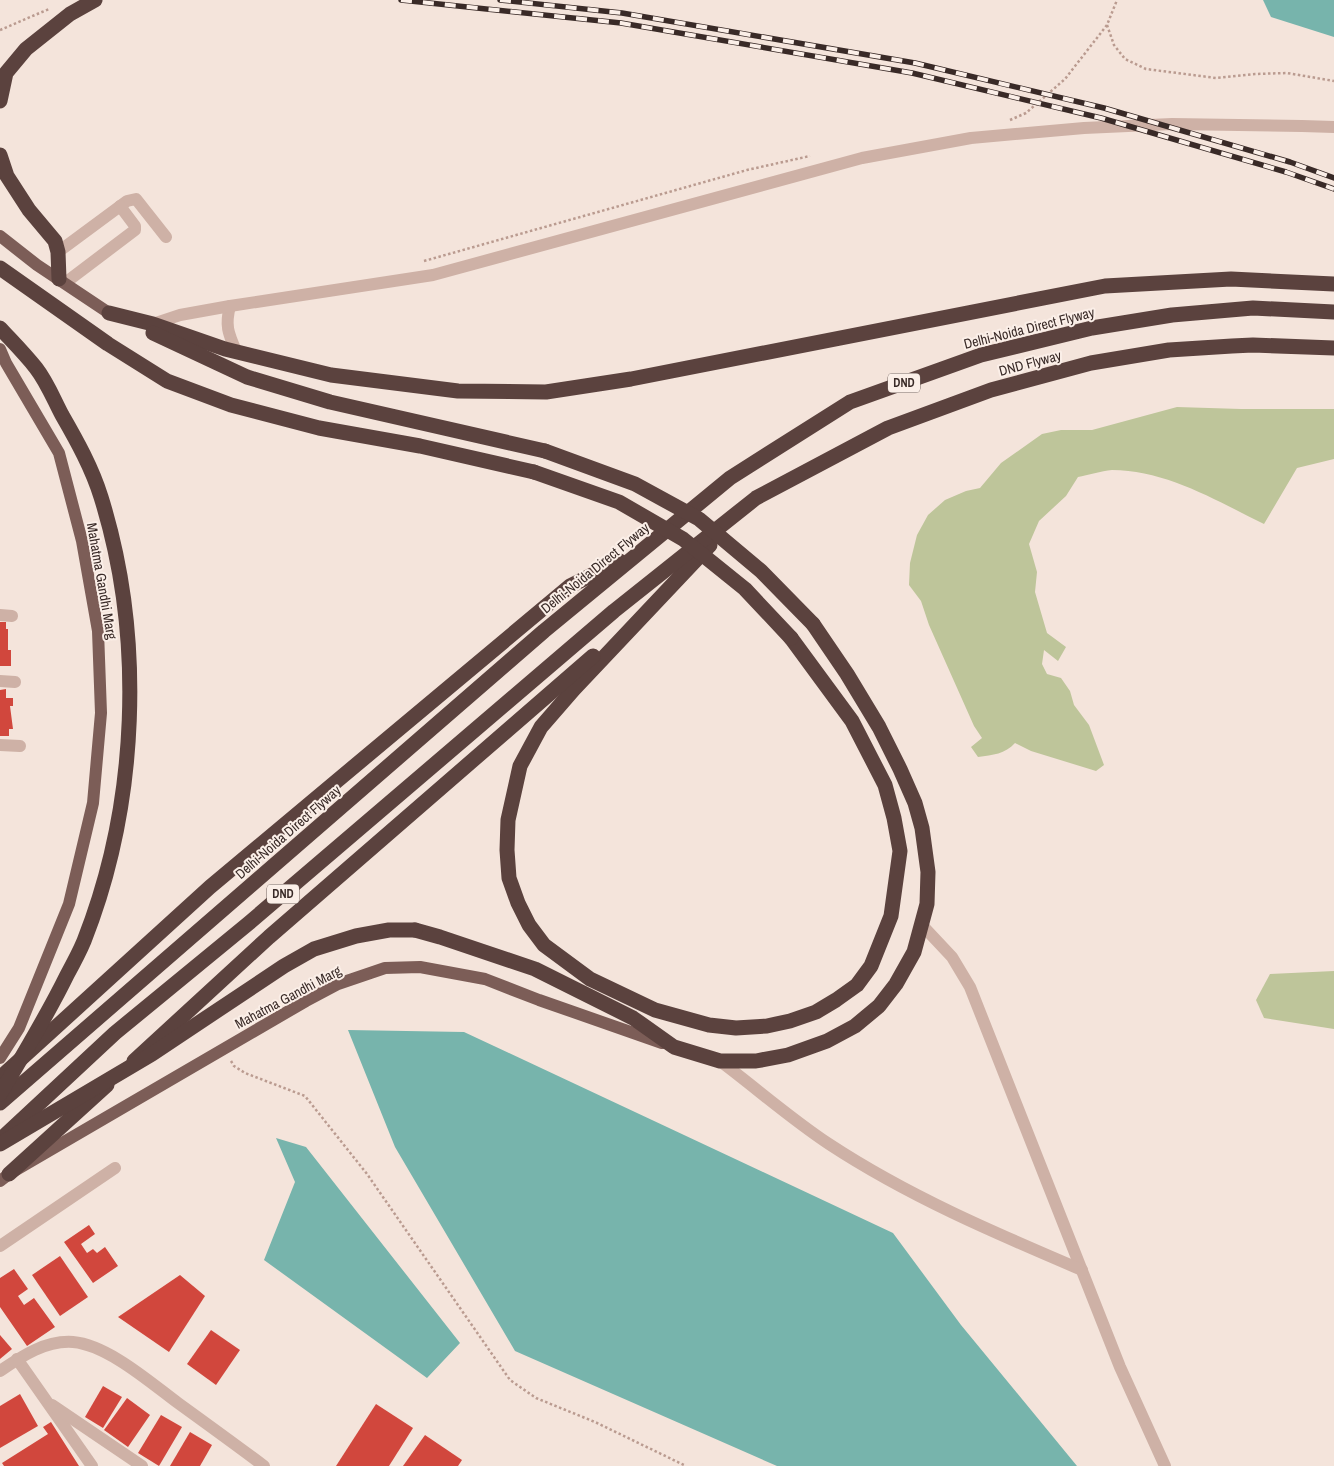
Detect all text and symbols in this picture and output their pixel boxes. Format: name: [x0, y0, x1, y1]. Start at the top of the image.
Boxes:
street label: Delhi-Noida Direct Flyway: [962, 303, 1096, 353]
street label: DND Flyway: [997, 346, 1063, 380]
road number: DND: [888, 373, 920, 392]
street label: Delhi-Noida Direct Flyway: [537, 519, 653, 617]
street label: Mahatma Gandhi Marg: [83, 521, 121, 641]
street label: Delhi-Noida Direct Flyway: [232, 781, 345, 883]
road number: DND: [267, 884, 299, 904]
street label: Mahatma Gandhi Marg: [232, 961, 345, 1033]

